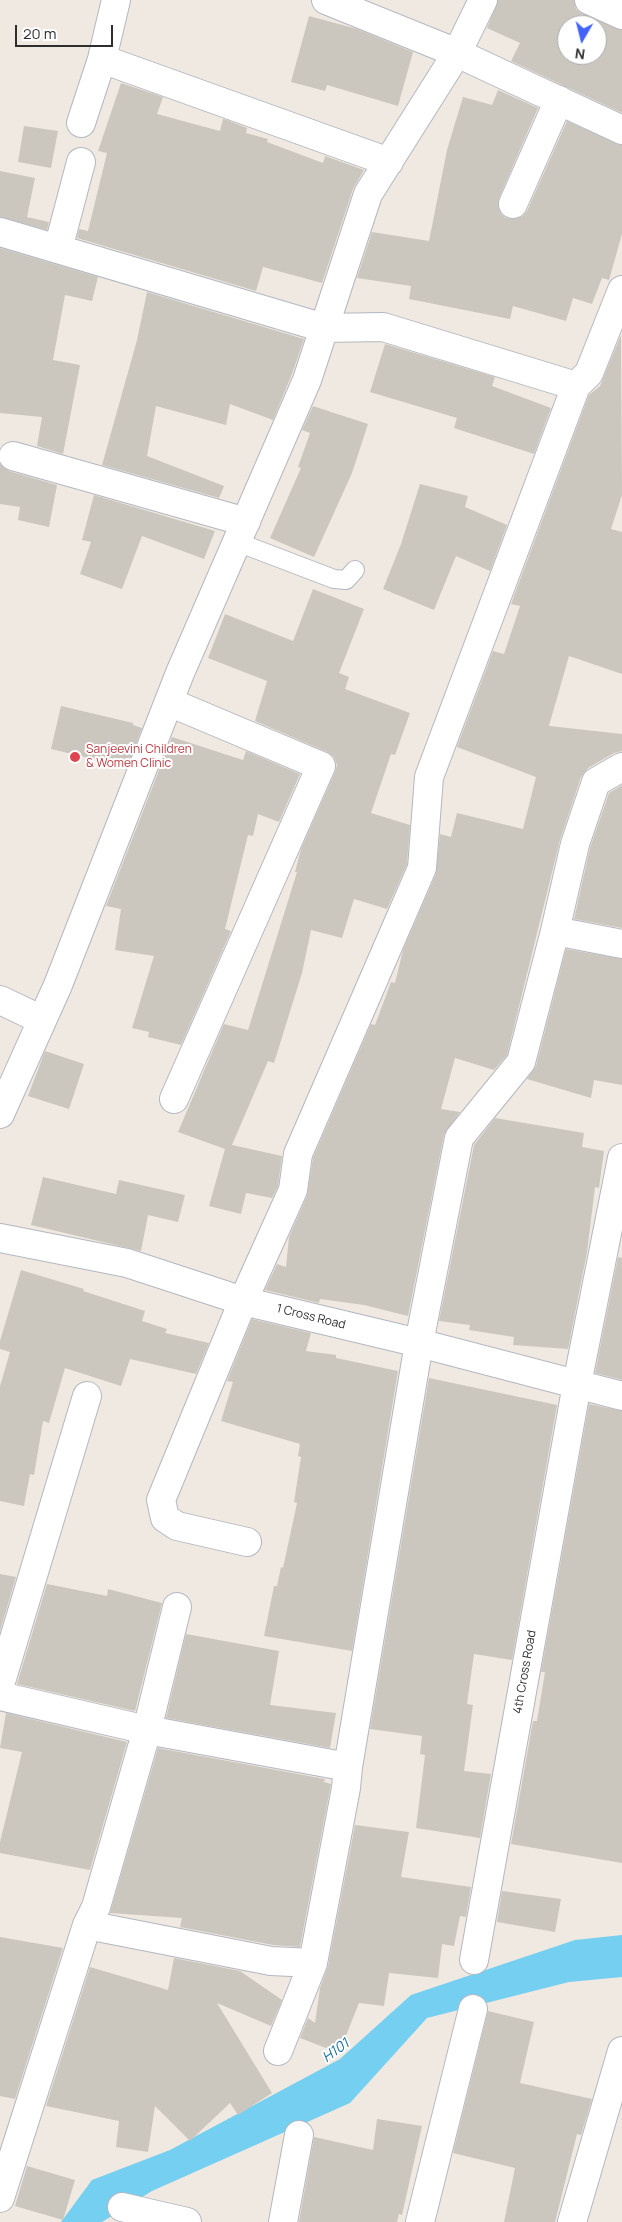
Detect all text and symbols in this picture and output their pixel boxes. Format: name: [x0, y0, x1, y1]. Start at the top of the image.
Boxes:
scale bar: [18, 15, 115, 47]
north arrow: [557, 15, 607, 65]
text: 20 m: [23, 23, 56, 44]
text: N: [574, 44, 586, 64]
place label: Sanjeevini Children & Women Clinic: [86, 743, 192, 771]
marker: Sanjeevini Children & Women Clinic: [68, 750, 82, 764]
street label: 1 Cross Road: [275, 1302, 347, 1332]
street label: 4th Cross Road: [511, 1629, 539, 1715]
water label: H101: [319, 2036, 353, 2066]

